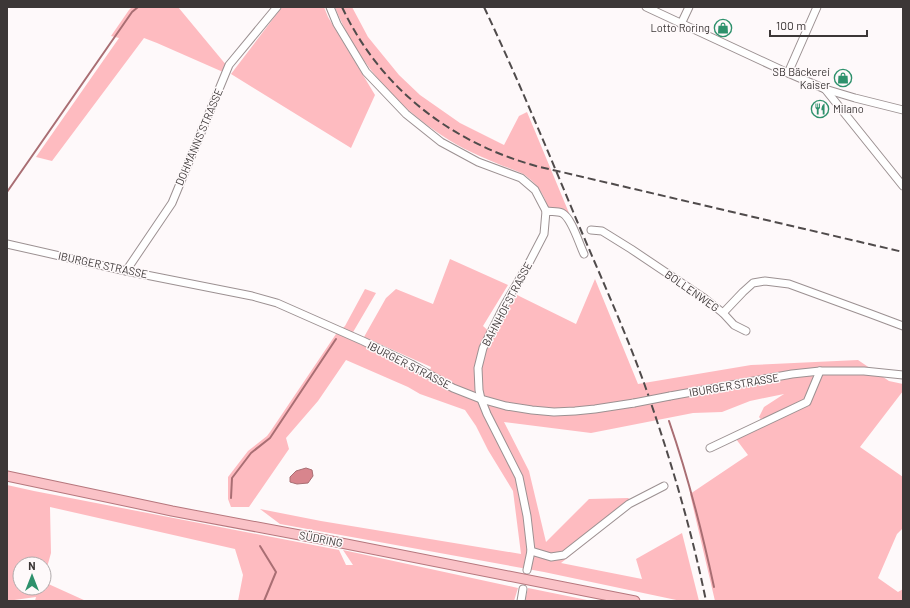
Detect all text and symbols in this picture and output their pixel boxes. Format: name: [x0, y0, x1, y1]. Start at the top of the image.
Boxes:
scale bar: [770, 12, 867, 38]
shop icon: Lotto Roring: [713, 18, 733, 38]
text: 100 m: [776, 18, 806, 32]
place label: Lotto Roring: [650, 21, 710, 34]
place label: SB Bäckerei Kaiser: [773, 65, 830, 91]
shop icon: SB Bäckerei Kaiser: [833, 68, 853, 88]
street label: DOHMANNS STRASSE: [172, 86, 225, 187]
restaurant icon: Milano: [810, 99, 830, 119]
place label: Milano: [833, 102, 864, 115]
street label: IBURGER STRASSE: [57, 249, 149, 280]
street label: BAHNHOFSTRASSE: [479, 259, 534, 348]
street label: BOLLENWEG: [663, 267, 722, 314]
street label: IBURGER STRASSE: [366, 338, 453, 391]
street label: IBURGER STRASSE: [688, 370, 780, 399]
street label: SÜDRING: [298, 527, 344, 549]
north arrow: [12, 556, 52, 596]
text: N: [28, 559, 36, 572]

